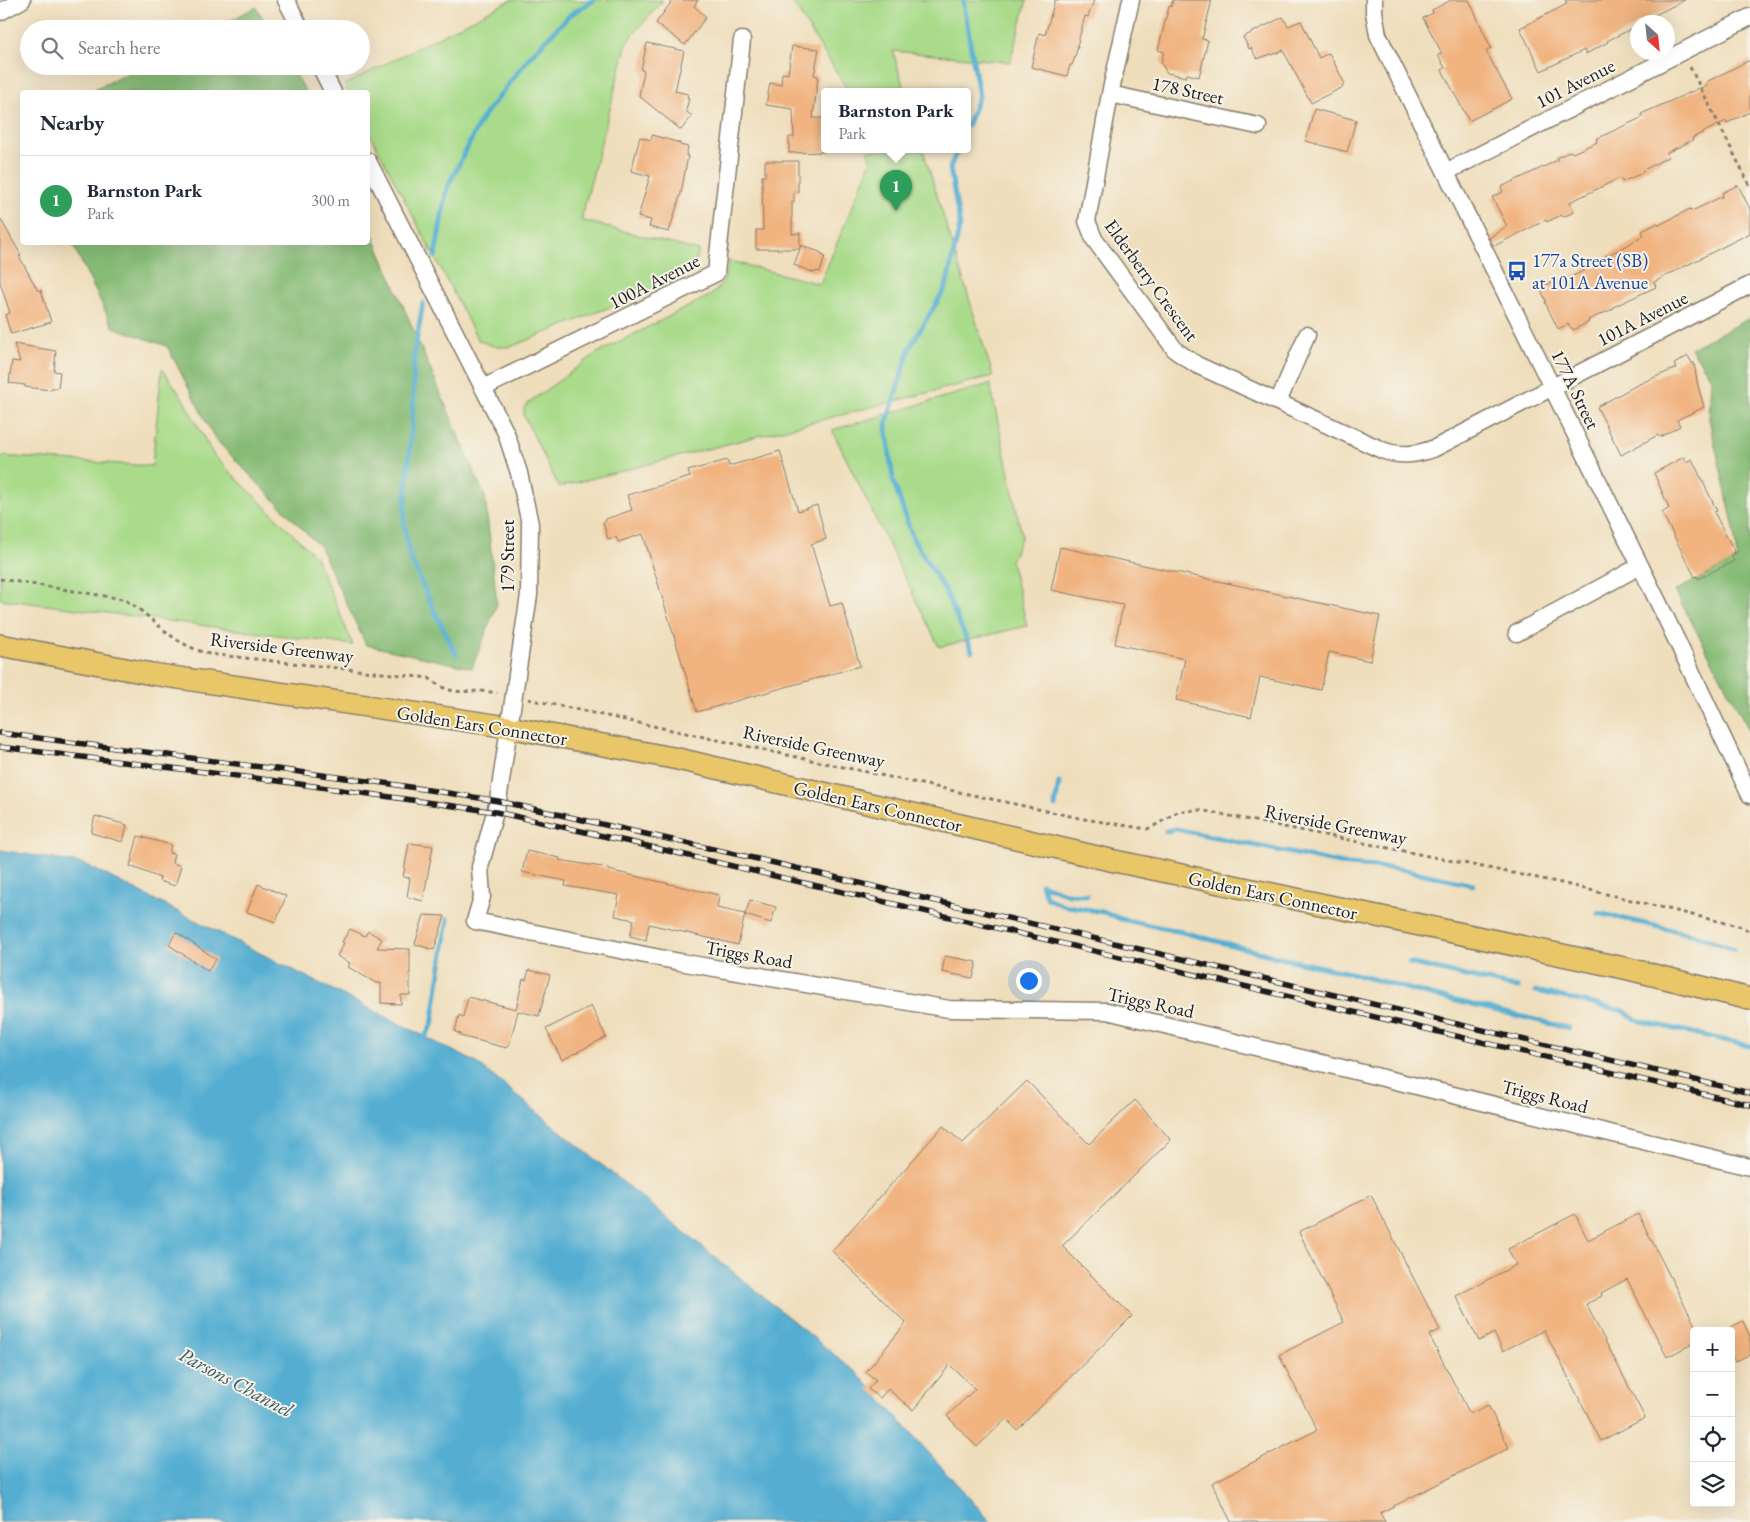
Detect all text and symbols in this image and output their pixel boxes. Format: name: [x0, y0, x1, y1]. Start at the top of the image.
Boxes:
north arrow: [1630, 15, 1675, 60]
search box: [20, 20, 370, 75]
icon: search: [38, 34, 66, 62]
text: Search here: [78, 35, 160, 60]
street label: 101 Avenue: [1531, 53, 1619, 114]
street label: 178 Street: [1150, 71, 1226, 110]
popup: [821, 88, 971, 153]
text: Barnston Park: [838, 98, 954, 123]
text: Nearby: [40, 109, 104, 136]
text: Park: [838, 123, 866, 144]
pin: 1: [880, 170, 912, 211]
text: Barnston Park: [87, 178, 202, 203]
text: 1: [52, 190, 60, 211]
text: 300 m: [311, 190, 350, 211]
text: Park: [87, 203, 114, 224]
street label: Elderberry Crescent: [1099, 214, 1204, 346]
street label: 100A Avenue: [605, 248, 704, 315]
place label: 177a Street (SB) at 101A Avenue: [1532, 248, 1648, 295]
bus stop icon: 177a Street (SB) at 101A Avenue: [1506, 260, 1528, 282]
street label: 101A Avenue: [1593, 285, 1692, 352]
street label: 177A Street: [1545, 345, 1606, 433]
street label: 179 Street: [495, 520, 520, 592]
street label: Riverside Greenway: [209, 626, 356, 669]
street label: Golden Ears Connector: [395, 700, 570, 751]
street label: Riverside Greenway: [741, 719, 888, 774]
street label: Golden Ears Connector: [791, 775, 965, 838]
street label: Riverside Greenway: [1263, 798, 1410, 851]
street label: Golden Ears Connector: [1186, 865, 1360, 926]
street label: Triggs Road: [703, 935, 795, 975]
your location: [1016, 968, 1042, 994]
street label: Triggs Road: [1105, 981, 1197, 1024]
street label: Triggs Road: [1499, 1074, 1591, 1119]
map controls: [1690, 1327, 1735, 1507]
button: +: [1690, 1327, 1735, 1372]
water label: Parsons Channel: [175, 1341, 298, 1423]
button: −: [1690, 1372, 1735, 1417]
button: locate: [1690, 1417, 1735, 1462]
button: layers: [1690, 1462, 1735, 1507]

